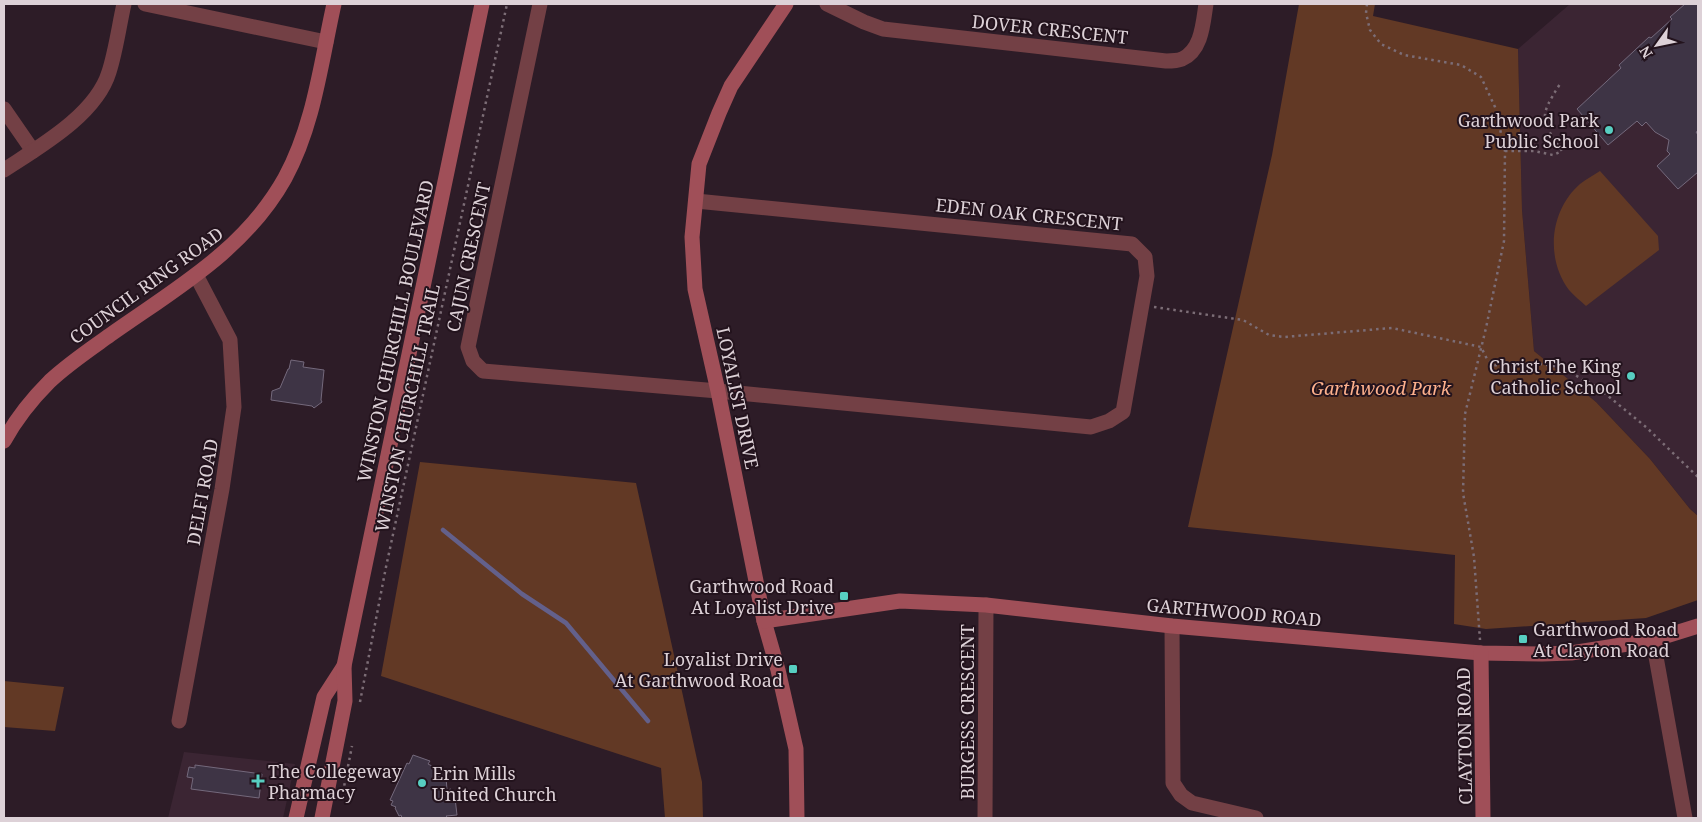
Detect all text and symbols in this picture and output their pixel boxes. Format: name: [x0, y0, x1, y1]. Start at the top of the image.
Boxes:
street label: DOVER CRESCENT: [971, 9, 1129, 49]
north arrow: [1632, 20, 1682, 70]
text: N: [1635, 43, 1657, 62]
place label: Garthwood Park Public School: [1458, 108, 1599, 153]
marker: Garthwood Park Public School: [1603, 124, 1615, 136]
street label: WINSTON CHURCHILL BOULEVARD: [351, 178, 439, 484]
street label: CAJUN CRESCENT: [440, 180, 496, 334]
street label: EDEN OAK CRESCENT: [934, 192, 1124, 236]
street label: COUNCIL RING ROAD: [64, 221, 228, 349]
street label: WINSTON CHURCHILL TRAIL: [369, 282, 445, 534]
street label: LOYALIST DRIVE: [711, 325, 765, 471]
place label: Christ The King Catholic School: [1489, 354, 1621, 399]
marker: Christ The King Catholic School: [1625, 370, 1637, 382]
park label: Garthwood Park: [1311, 376, 1452, 400]
street label: DELFI ROAD: [181, 437, 223, 547]
place label: Garthwood Road At Loyalist Drive: [689, 574, 834, 619]
marker: Garthwood Road At Loyalist Drive: [838, 590, 850, 602]
street label: GARTHWOOD ROAD: [1146, 592, 1322, 632]
place label: Garthwood Road At Clayton Road: [1533, 617, 1678, 662]
street label: BURGESS CRESCENT: [955, 624, 979, 800]
marker: Garthwood Road At Clayton Road: [1517, 633, 1529, 645]
place label: Loyalist Drive At Garthwood Road: [615, 647, 783, 692]
marker: Loyalist Drive At Garthwood Road: [787, 663, 799, 675]
street label: CLAYTON ROAD: [1451, 667, 1477, 805]
place label: The Collegeway Pharmacy: [268, 759, 403, 804]
place label: Erin Mills United Church: [432, 761, 557, 806]
marker: The Collegeway Pharmacy: [252, 775, 264, 787]
marker: Erin Mills United Church: [416, 777, 428, 789]

